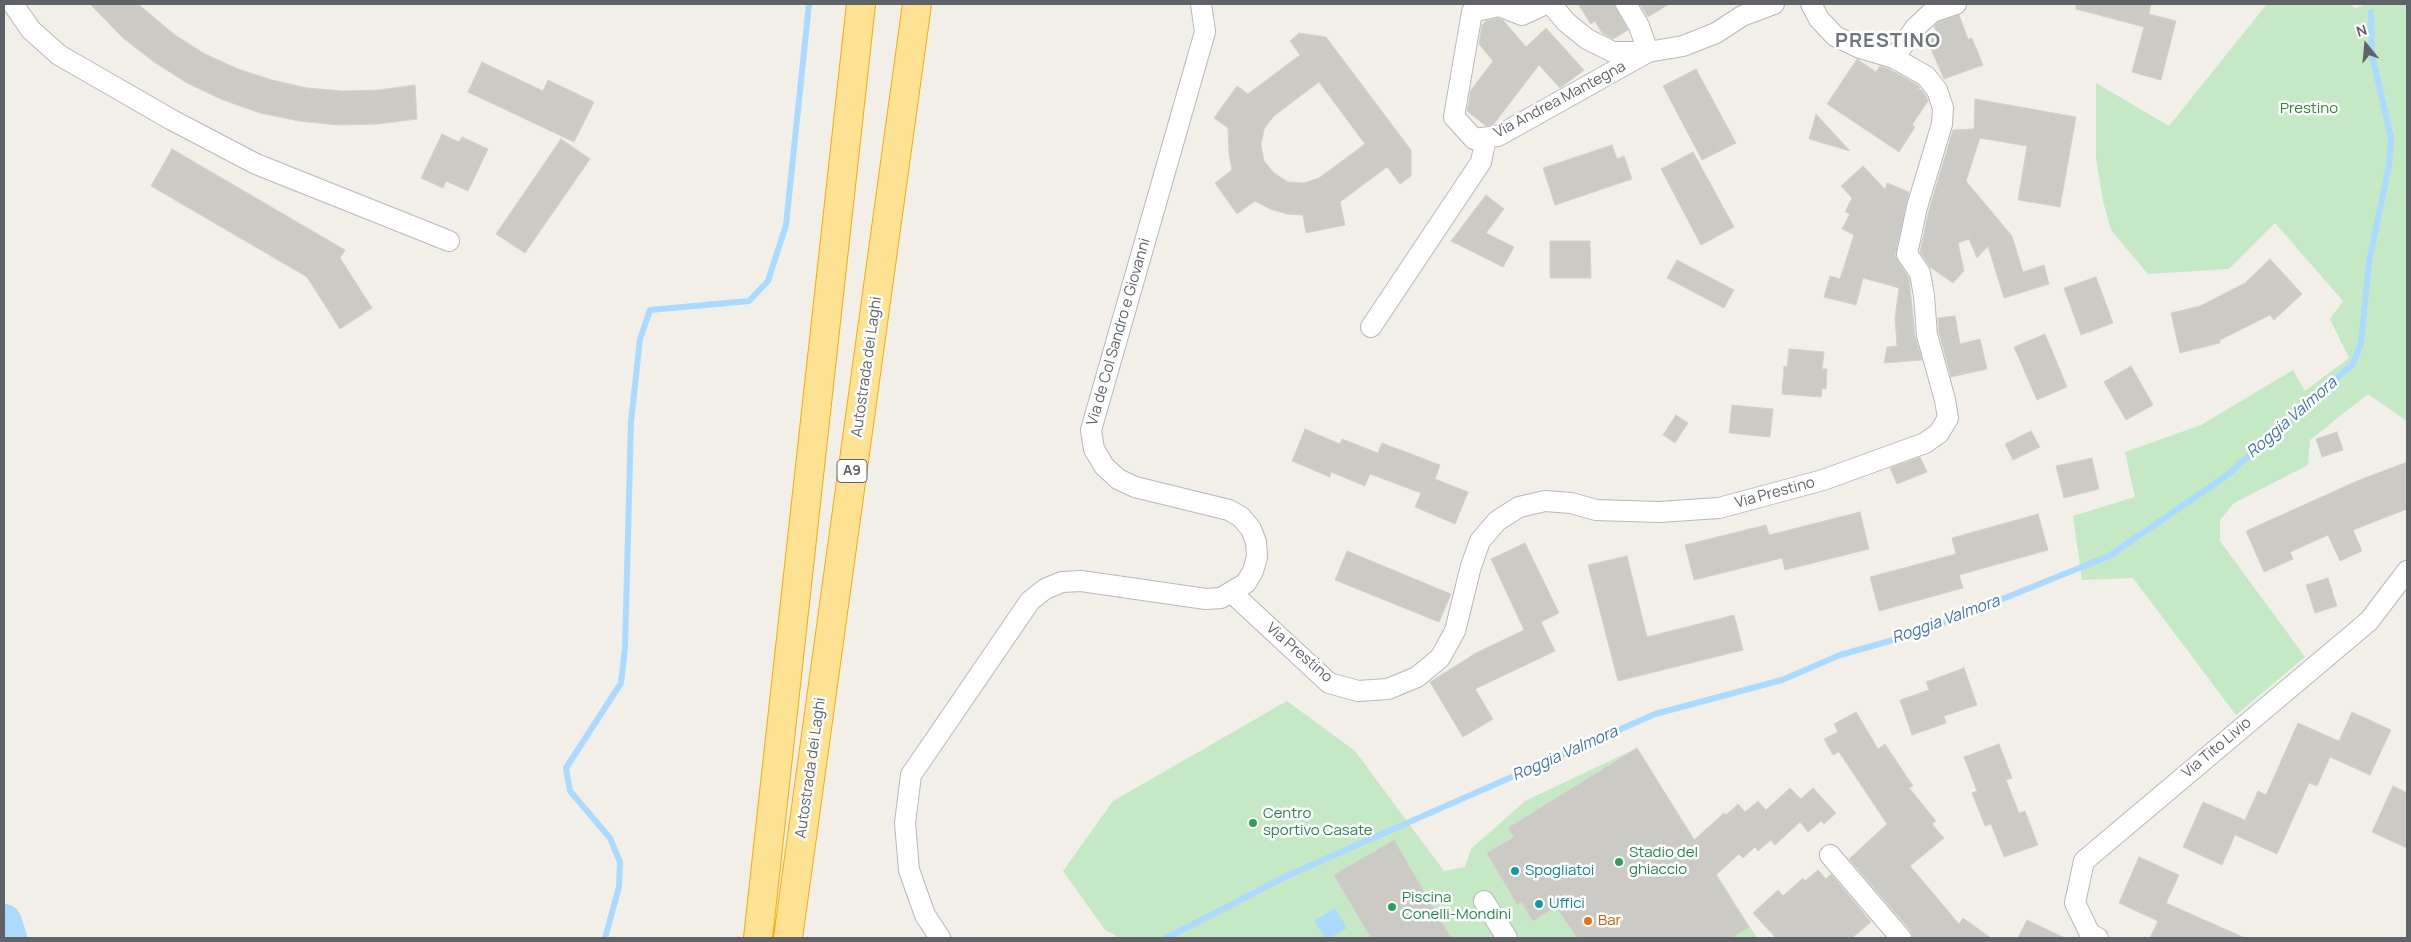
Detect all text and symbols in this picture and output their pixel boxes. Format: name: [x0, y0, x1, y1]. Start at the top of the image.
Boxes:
north arrow: [2341, 20, 2391, 70]
text: N: [2354, 20, 2369, 41]
district label: PRESTINO: [1834, 29, 1942, 53]
street label: Via Andrea Mantegna: [1491, 58, 1629, 142]
park label: Prestino: [2280, 100, 2338, 118]
street label: Via de Col Sandro e Giovanni: [1084, 236, 1154, 428]
street label: Autostrada dei Laghi: [848, 295, 886, 439]
water label: Roggia Valmora: [2243, 374, 2341, 462]
road number: A9: [837, 460, 867, 482]
street label: Via Prestino: [1733, 474, 1817, 512]
water label: Roggia Valmora: [1890, 592, 2002, 648]
street label: Via Prestino: [1262, 619, 1336, 687]
street label: Autostrada dei Laghi: [792, 696, 830, 840]
street label: Via Tito Livio: [2179, 714, 2255, 782]
water label: Roggia Valmora: [1509, 722, 1621, 786]
place label: Centro sportivo Casate: [1263, 805, 1372, 840]
marker: Centro sportivo Casate: [1247, 817, 1259, 829]
place label: Stadio del ghiaccio: [1629, 844, 1698, 879]
marker: Stadio del ghiaccio: [1613, 856, 1625, 868]
place label: Spogliatoi: [1525, 862, 1594, 880]
marker: Spogliatoi: [1509, 865, 1521, 877]
place label: Piscina Conelli-Mondini: [1402, 889, 1511, 924]
place label: Uffici: [1549, 895, 1585, 913]
marker: Uffici: [1533, 898, 1545, 910]
marker: Piscina Conelli-Mondini: [1386, 901, 1398, 913]
place label: Bar: [1598, 912, 1621, 930]
marker: Bar: [1582, 915, 1594, 927]

